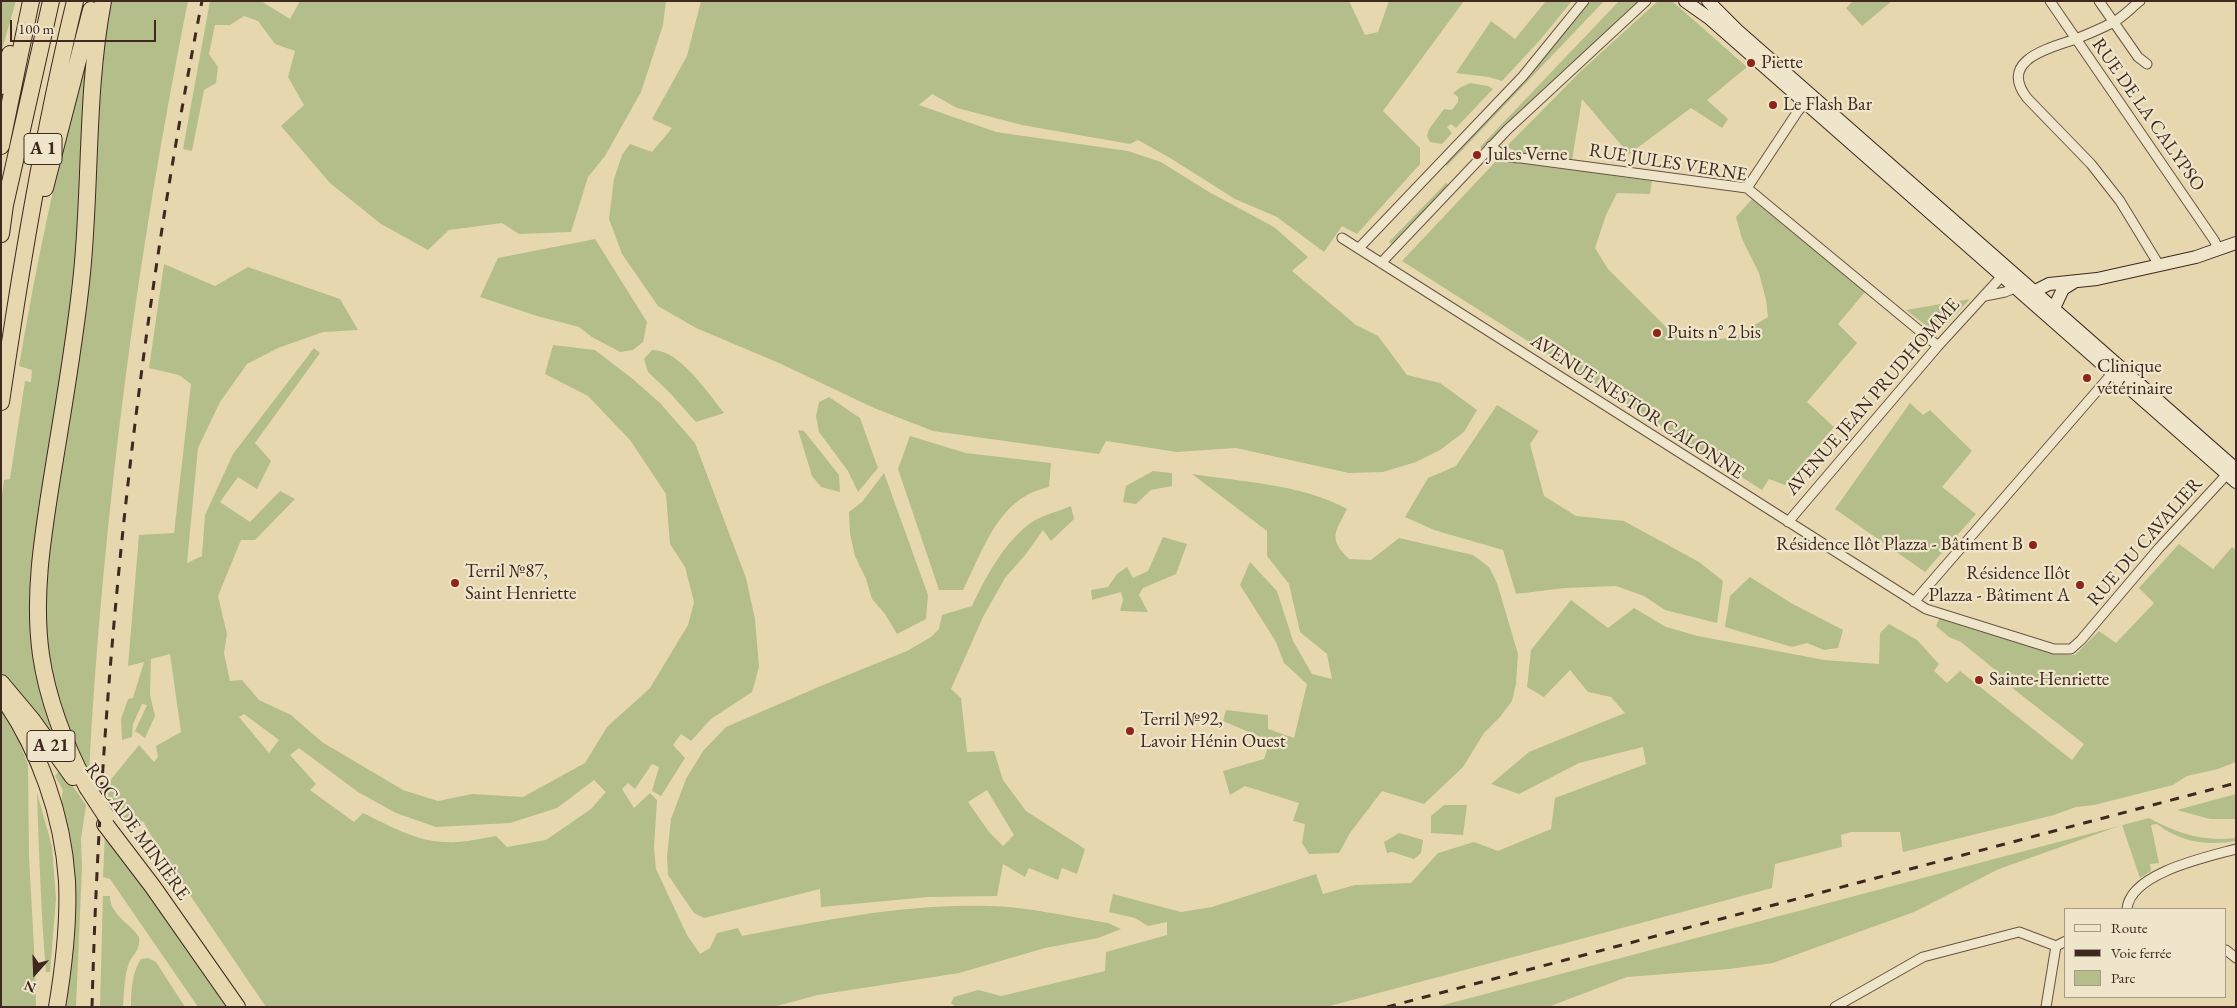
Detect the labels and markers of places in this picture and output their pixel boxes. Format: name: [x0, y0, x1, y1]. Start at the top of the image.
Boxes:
place label: Piette: [1761, 52, 1803, 74]
marker: Piette: [1745, 57, 1757, 69]
place label: Le Flash Bar: [1783, 94, 1872, 116]
marker: Le Flash Bar: [1767, 99, 1779, 111]
place label: Jules Verne: [1487, 144, 1567, 166]
marker: Jules Verne: [1471, 149, 1483, 161]
place label: Puits n° 2 bis: [1667, 322, 1761, 344]
marker: Puits n° 2 bis: [1651, 327, 1663, 339]
place label: Clinique vétérinaire: [2097, 356, 2173, 400]
marker: Clinique vétérinaire: [2081, 372, 2093, 384]
place label: Résidence Ilôt Plazza - Bâtiment B: [1776, 534, 2023, 556]
marker: Résidence Ilôt Plazza - Bâtiment B: [2027, 539, 2039, 551]
place label: Terril №87, Saint Henriette: [465, 561, 576, 605]
place label: Résidence Ilôt Plazza - Bâtiment A: [1929, 563, 2070, 607]
marker: Terril №87, Saint Henriette: [449, 577, 461, 589]
marker: Résidence Ilôt Plazza - Bâtiment A: [2074, 579, 2086, 591]
place label: Sainte-Henriette: [1989, 669, 2109, 691]
marker: Sainte-Henriette: [1973, 674, 1985, 686]
place label: Terril №92, Lavoir Hénin Ouest: [1140, 709, 1286, 753]
marker: Terril №92, Lavoir Hénin Ouest: [1124, 725, 1136, 737]

